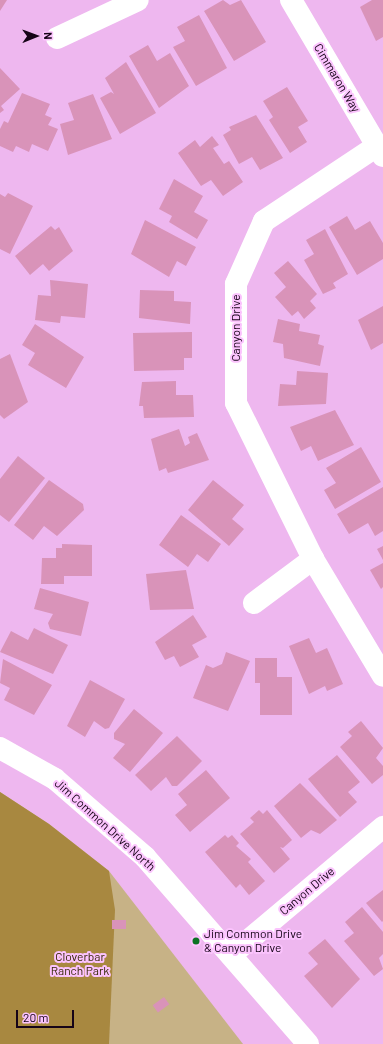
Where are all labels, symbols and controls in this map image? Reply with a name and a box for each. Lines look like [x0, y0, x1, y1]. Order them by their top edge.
north arrow [16, 16, 56, 56]
text: N [42, 32, 55, 40]
street label: Cimmaron Way [311, 41, 363, 115]
street label: Canyon Drive [229, 294, 243, 362]
street label: Jim Common Drive North [52, 776, 158, 874]
street label: Canyon Drive [277, 864, 337, 918]
place label: Jim Common Drive & Canyon Drive [204, 927, 302, 955]
marker: Jim Common Drive & Canyon Drive [191, 936, 201, 946]
park label: Cloverbar Ranch Park [51, 950, 109, 978]
scale bar [18, 1002, 76, 1028]
text: 20 m [23, 1010, 49, 1024]

